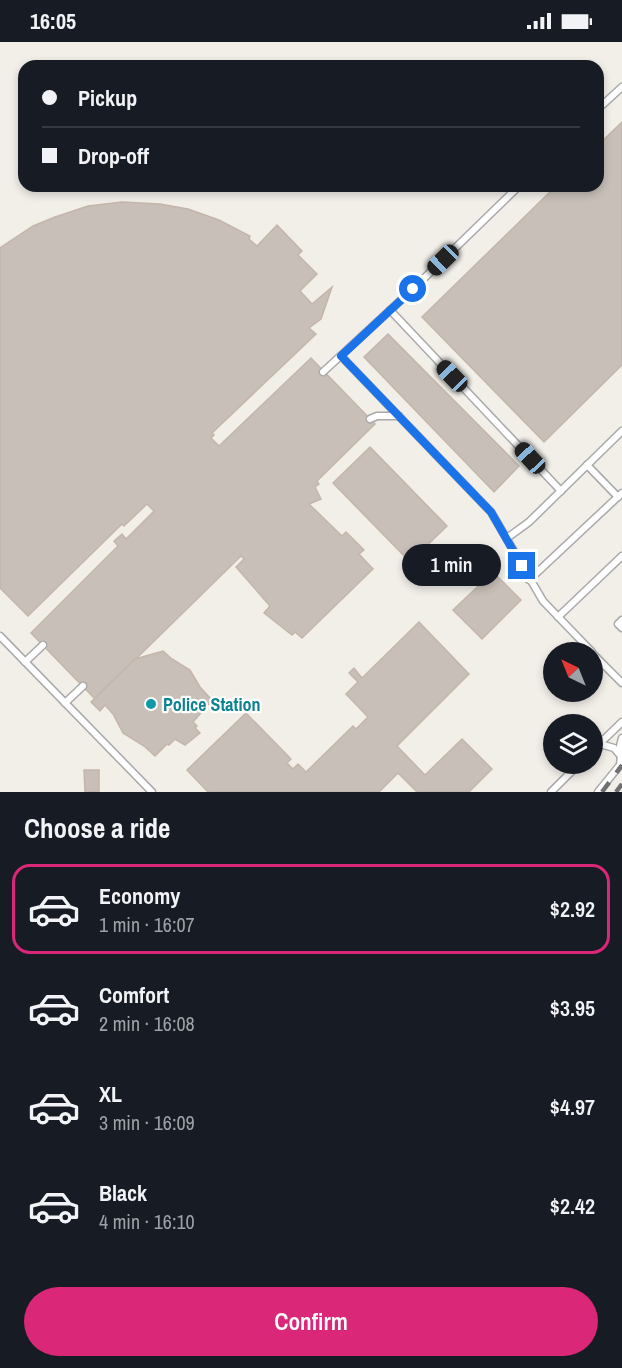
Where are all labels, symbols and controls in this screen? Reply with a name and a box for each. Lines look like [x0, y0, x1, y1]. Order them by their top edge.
text: 16:05 [30, 6, 76, 36]
text: Pickup [78, 83, 137, 113]
text: Drop-off [78, 141, 149, 171]
car [424, 241, 462, 279]
route start [399, 275, 426, 302]
car [433, 357, 471, 395]
car [511, 439, 549, 477]
callout: 1 min [402, 545, 501, 587]
text: 1 min [430, 551, 473, 578]
route end [508, 552, 535, 579]
north arrow [543, 642, 603, 702]
map controls [543, 642, 603, 774]
place label: Police Station [163, 692, 261, 717]
marker: Police Station [144, 697, 158, 711]
button: layers [543, 714, 603, 774]
text: Choose a ride [24, 810, 170, 846]
text: Economy [99, 881, 180, 911]
icon: car [27, 882, 81, 936]
text: $2.92 [550, 894, 595, 924]
text: 1 min · 16:07 [99, 911, 195, 938]
text: Comfort [99, 980, 169, 1010]
icon: car [27, 981, 81, 1035]
text: $3.95 [550, 993, 595, 1023]
text: 2 min · 16:08 [99, 1010, 195, 1037]
text: XL [99, 1079, 122, 1109]
icon: car [27, 1080, 81, 1134]
text: $4.97 [550, 1092, 595, 1122]
text: 3 min · 16:09 [99, 1109, 195, 1136]
text: Black [99, 1178, 147, 1208]
icon: car [27, 1179, 81, 1233]
text: $2.42 [550, 1191, 595, 1221]
text: 4 min · 16:10 [99, 1208, 195, 1235]
button: Confirm [24, 1287, 598, 1356]

